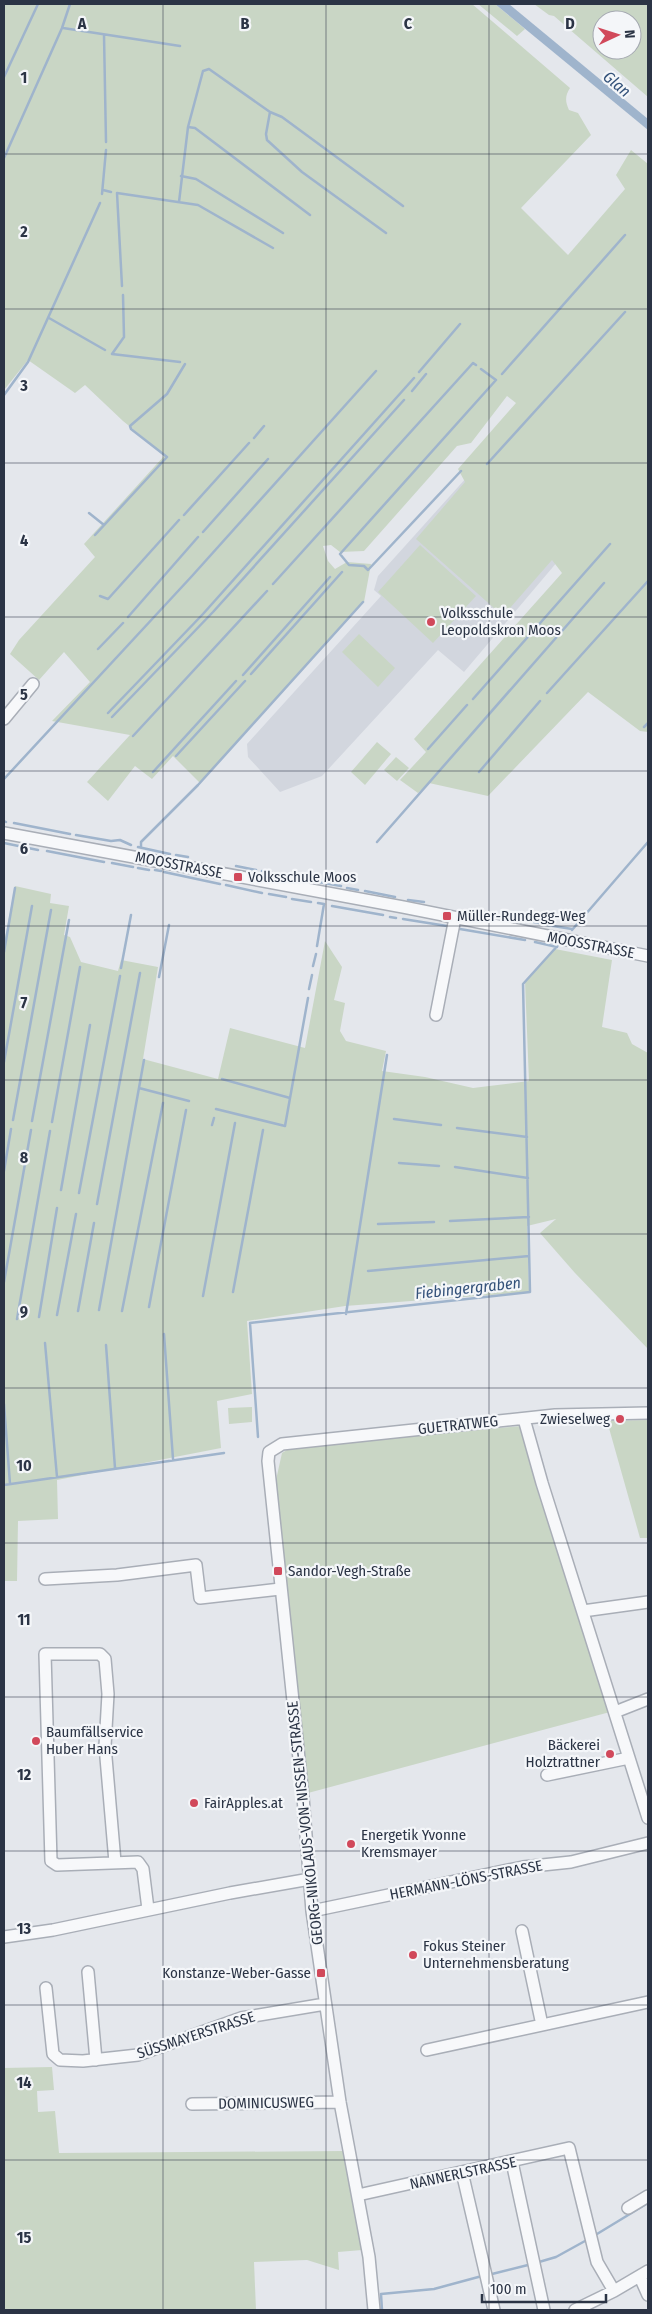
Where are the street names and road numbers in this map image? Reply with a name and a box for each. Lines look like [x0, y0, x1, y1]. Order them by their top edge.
street label: MOOSSTRASSE [134, 848, 224, 882]
street label: MOOSSTRASSE [546, 928, 636, 962]
street label: GUETRATWEG [417, 1412, 499, 1438]
street label: GEORG-NIKOLAUS-VON-NISSEN-STRASSE [283, 1700, 327, 1946]
street label: HERMANN-LÖNS-STRASSE [388, 1856, 544, 1904]
street label: SÜSSMAYERSTRASSE [135, 2007, 257, 2063]
street label: DOMINICUSWEG [218, 2093, 314, 2113]
street label: NANNERLSTRASSE [408, 2153, 518, 2193]

